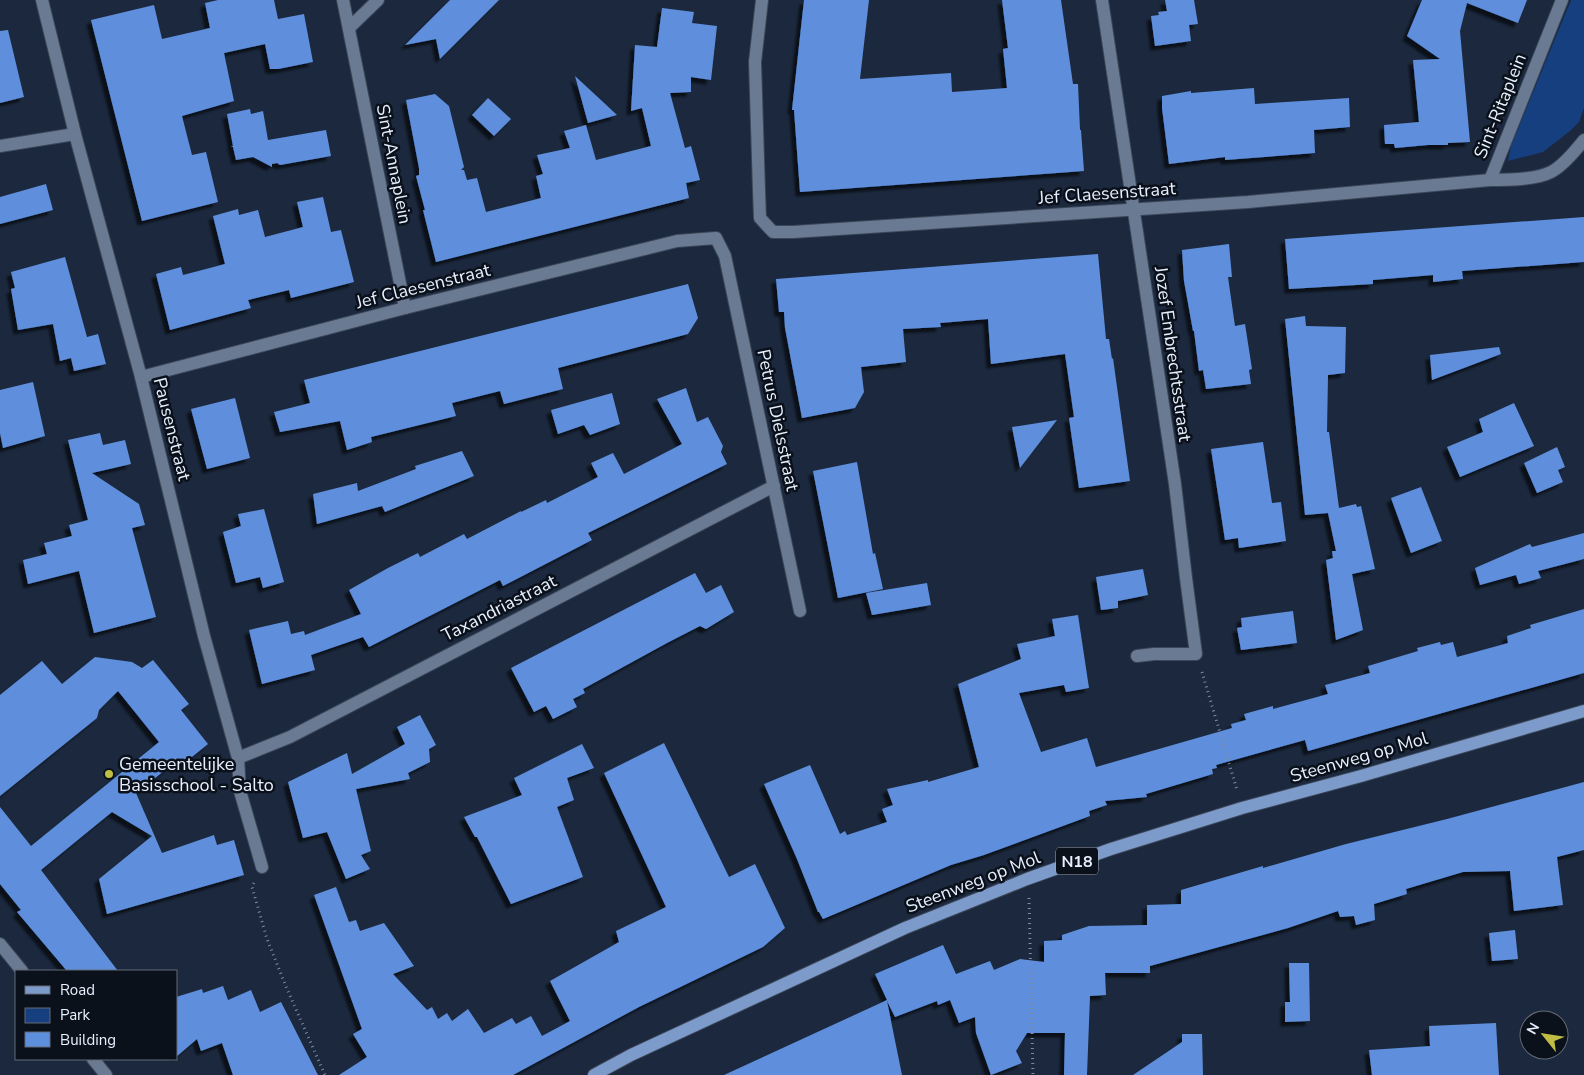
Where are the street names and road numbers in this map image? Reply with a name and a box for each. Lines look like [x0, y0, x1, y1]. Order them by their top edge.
street label: Sint-Ritaplein [1468, 50, 1532, 162]
street label: Sint-Annaplein [371, 102, 417, 226]
street label: Jef Claesenstraat [1037, 176, 1177, 210]
street label: Jef Claesenstraat [352, 258, 493, 315]
street label: Jozef Embrechtsstraat [1149, 264, 1197, 444]
street label: Petrus Dielsstraat [751, 347, 805, 494]
street label: Pausenstraat [148, 375, 197, 484]
street label: Taxandriastraat [438, 569, 561, 647]
street label: Steenweg op Mol [1287, 726, 1431, 788]
street label: Steenweg op Mol [902, 845, 1044, 919]
road number: N18 [1056, 848, 1098, 874]

